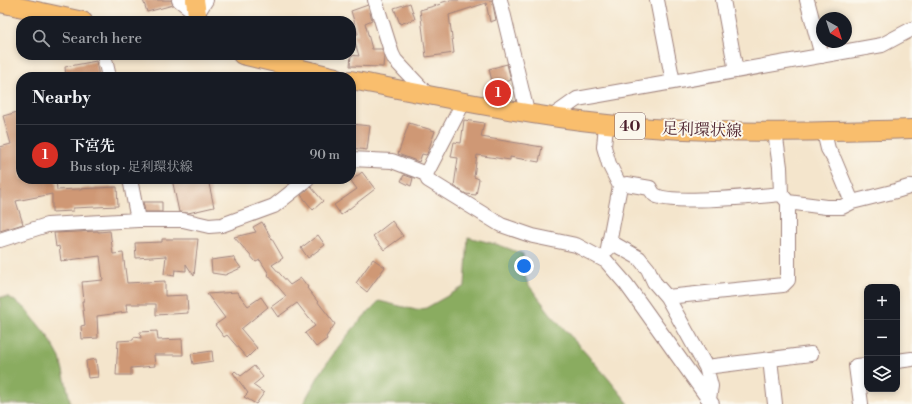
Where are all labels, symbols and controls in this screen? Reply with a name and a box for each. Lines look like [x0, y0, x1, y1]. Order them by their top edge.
north arrow [816, 12, 852, 48]
search box [16, 16, 356, 60]
icon: search [30, 27, 52, 49]
text: Search here [62, 29, 142, 48]
pin: 1 [485, 78, 511, 108]
text: Nearby [32, 87, 91, 109]
road number: 40 [615, 113, 645, 139]
street label: 足利環状線 [662, 119, 742, 141]
text: 下宮先 [70, 137, 115, 156]
text: 1 [42, 147, 48, 163]
text: 90 m [309, 147, 340, 163]
text: Bus stop · 足利環状線 [70, 159, 193, 175]
your location [514, 256, 534, 276]
map controls [864, 284, 900, 392]
button: + [864, 284, 900, 320]
button: − [864, 320, 900, 356]
button: layers [864, 356, 900, 392]

